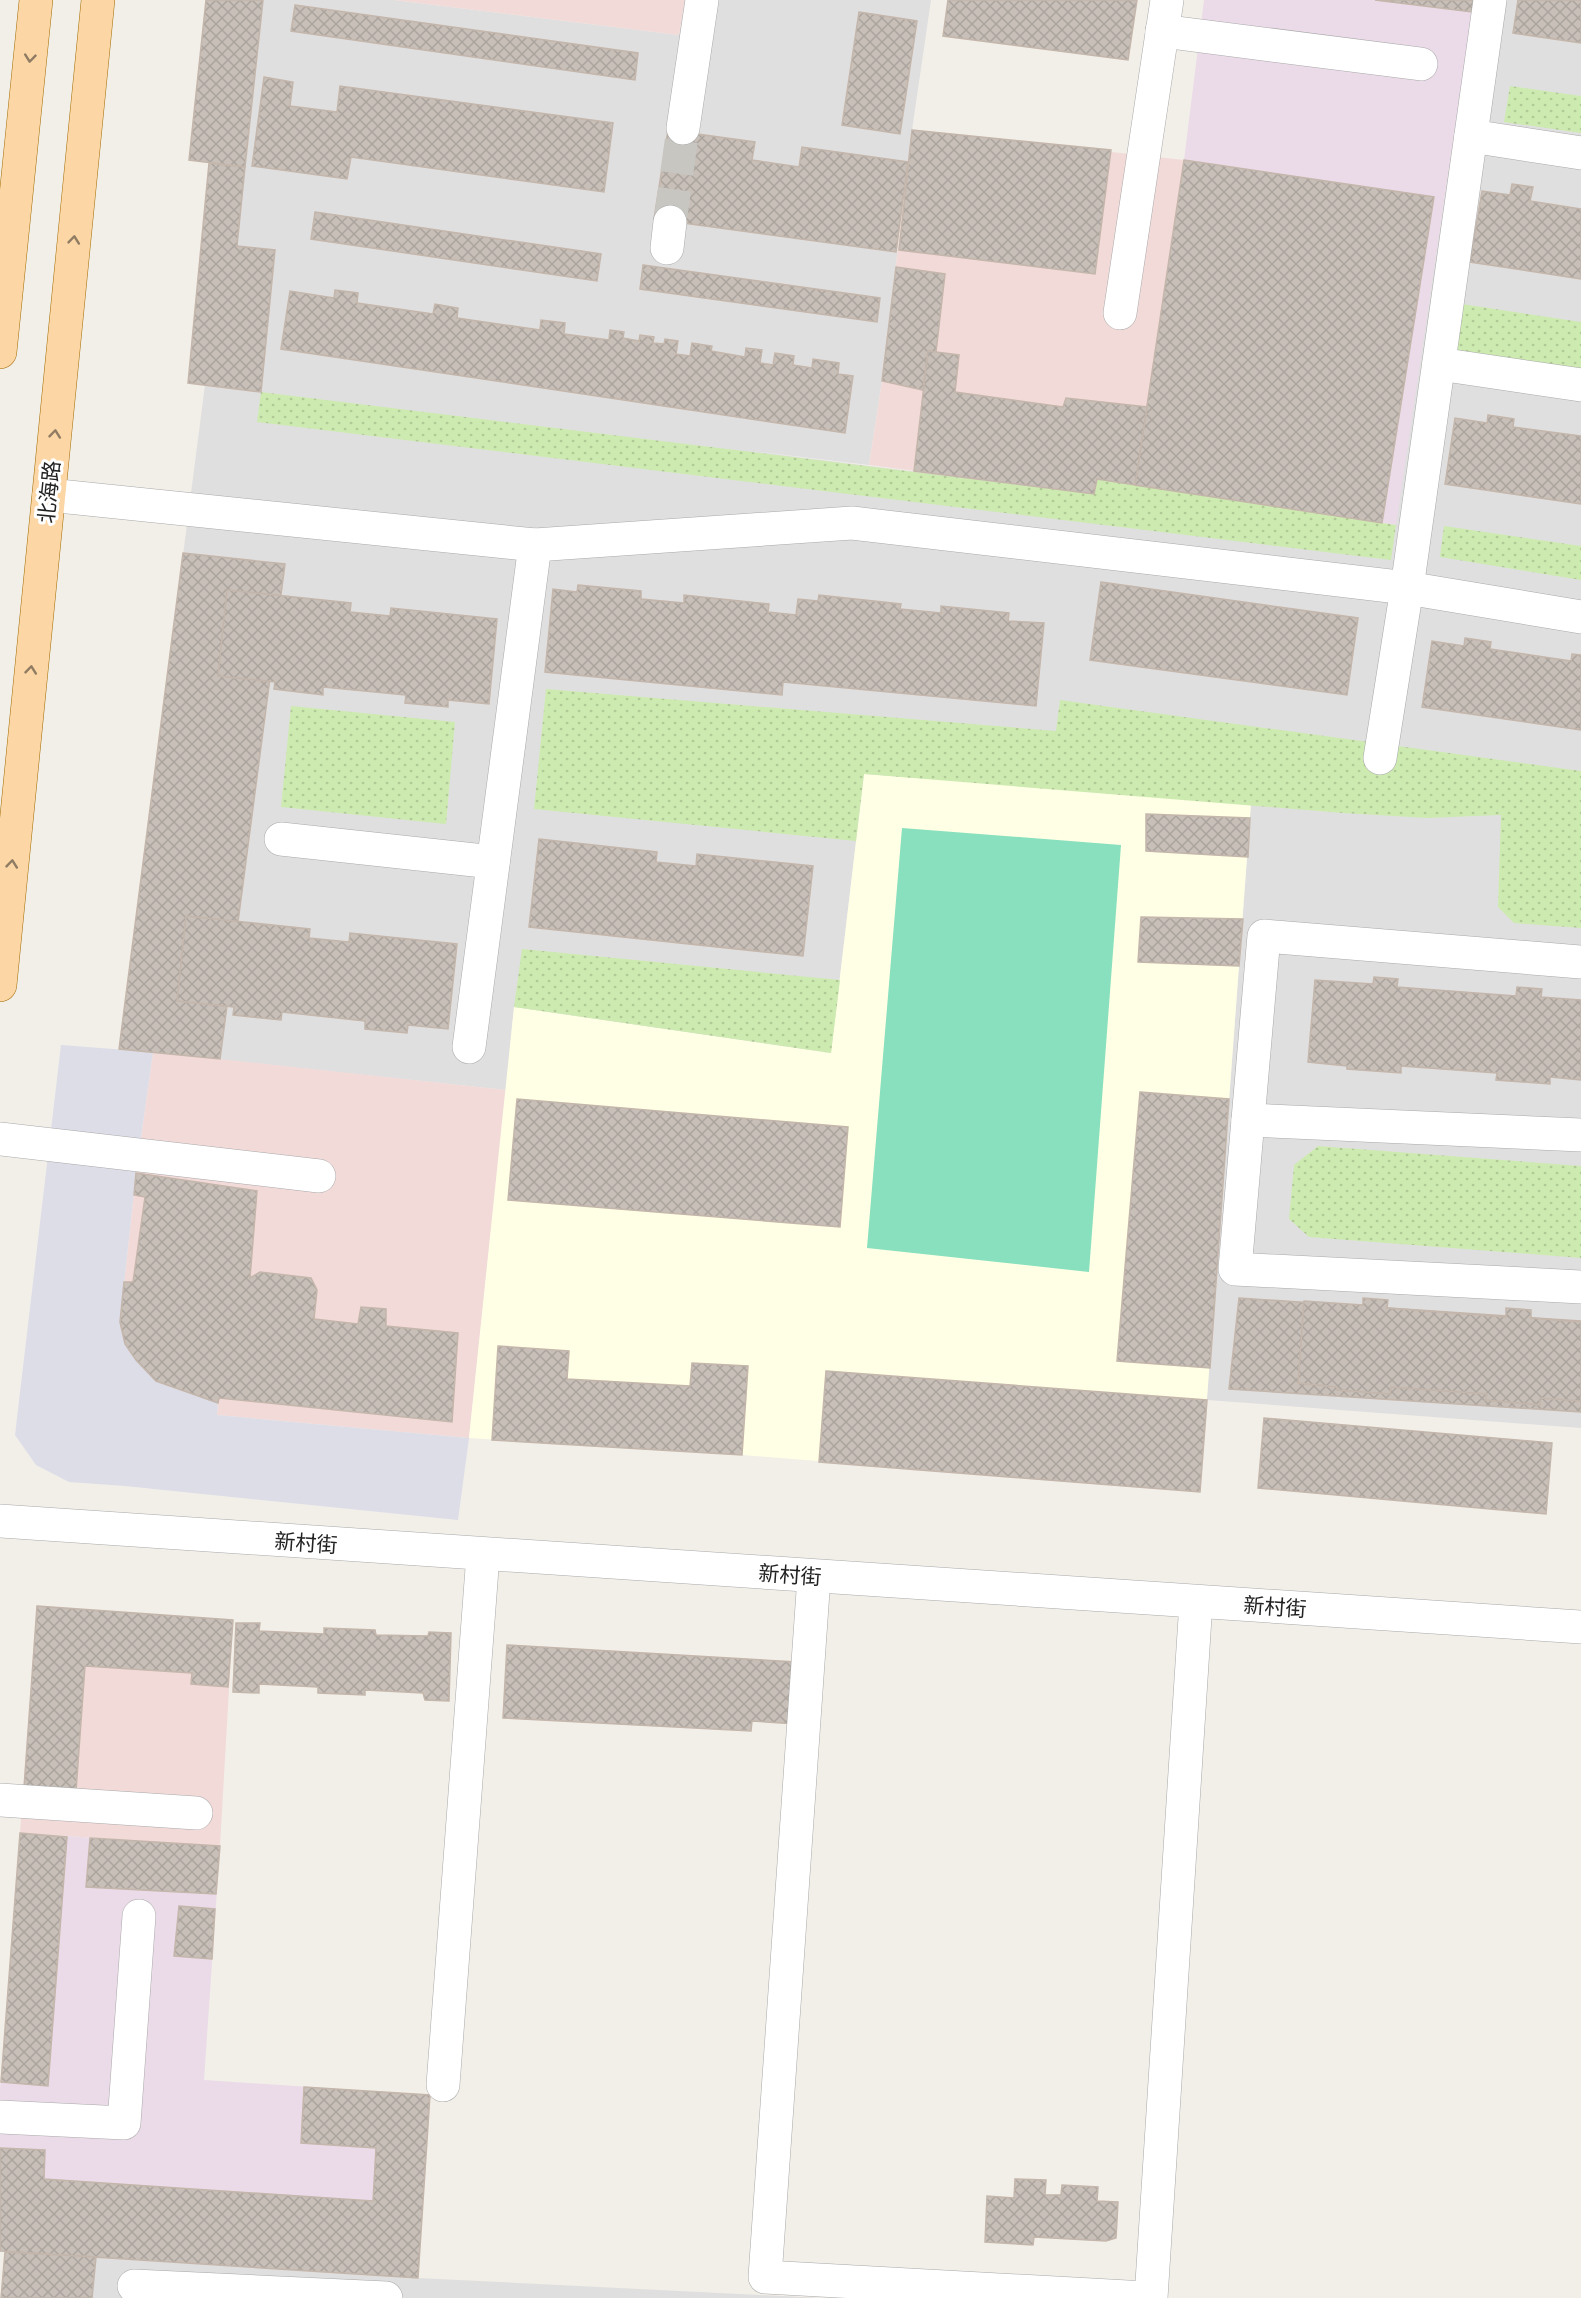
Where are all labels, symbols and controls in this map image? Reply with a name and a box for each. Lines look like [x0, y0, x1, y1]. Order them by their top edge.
one-way arrow [24, 54, 37, 63]
one-way arrow [67, 235, 80, 244]
one-way arrow [48, 429, 61, 438]
street label: 北海路 [33, 459, 65, 525]
one-way arrow [24, 665, 37, 674]
one-way arrow [5, 859, 18, 868]
street label: 新村街 [274, 1528, 338, 1558]
street label: 新村街 [758, 1560, 822, 1590]
street label: 新村街 [1243, 1592, 1307, 1622]

